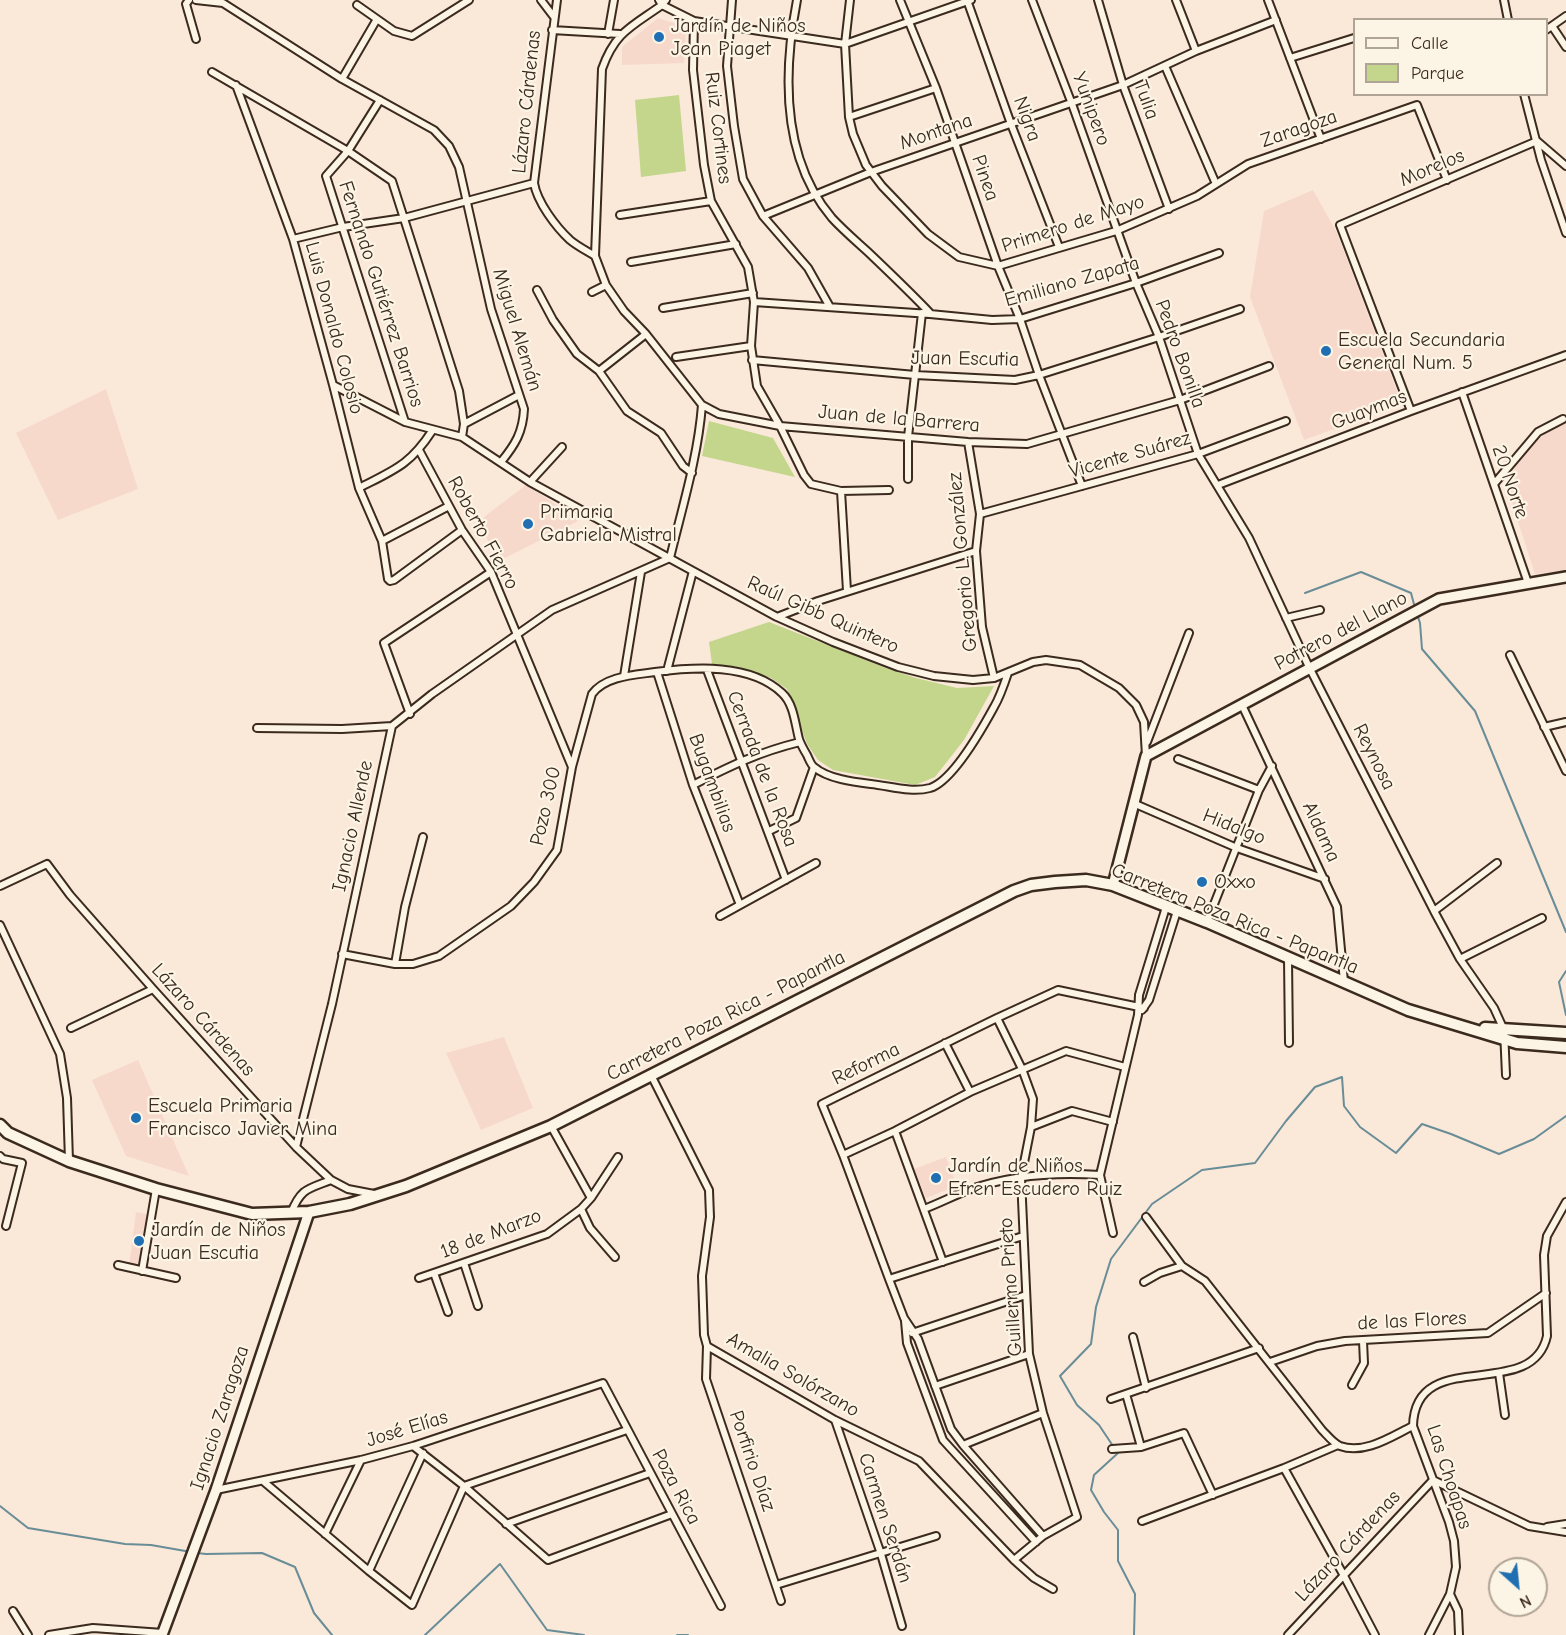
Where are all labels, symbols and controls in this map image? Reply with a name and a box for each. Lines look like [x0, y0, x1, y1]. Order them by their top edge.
place label: Jardín de Niños Jean Piaget [671, 14, 806, 61]
legend [1353, 18, 1548, 96]
street label: Lázaro Cárdenas [508, 29, 546, 175]
marker: Jardín de Niños Jean Piaget [652, 30, 666, 44]
text: Calle [1411, 33, 1448, 54]
text: Parque [1411, 63, 1464, 84]
street label: Yunipero [1067, 69, 1115, 149]
street label: Ruiz Cortines [699, 71, 737, 185]
street label: Tulia [1128, 77, 1164, 123]
street label: Nigra [1008, 93, 1046, 145]
street label: Zaragoza [1258, 105, 1340, 153]
street label: Montana [897, 108, 975, 156]
street label: Morelos [1396, 144, 1468, 192]
street label: Pinea [966, 152, 1004, 204]
street label: Fernando Gutiérrez Barrios [333, 178, 429, 410]
street label: Primero de Mayo [999, 190, 1147, 258]
street label: Luis Donaldo Colosio [299, 239, 369, 417]
street label: Emiliano Zapata [1002, 251, 1142, 313]
street label: Miguel Alemán [487, 266, 547, 394]
street label: Pedro Bonilla [1149, 297, 1211, 411]
place label: Escuela Secundaria General Num. 5 [1338, 328, 1505, 375]
marker: Escuela Secundaria General Num. 5 [1319, 344, 1333, 358]
street label: Juan Escutia [911, 346, 1019, 372]
street label: Guaymas [1328, 385, 1410, 435]
street label: Juan de la Barrera [817, 400, 981, 438]
street label: Vicente Suárez [1066, 426, 1194, 484]
street label: 20 Norte [1486, 442, 1534, 522]
street label: Gregorio L. González [943, 471, 983, 653]
street label: Roberto Fierro [442, 472, 524, 594]
place label: Primaria Gabriela Mistral [540, 500, 677, 547]
marker: Primaria Gabriela Mistral [521, 517, 535, 531]
street label: Raúl Gibb Quintero [743, 571, 903, 659]
street label: Potrero del Llano [1270, 586, 1412, 676]
street label: Cerrada de la Rosa [721, 688, 803, 850]
street label: Reynosa [1347, 720, 1401, 794]
street label: Bugambilias [683, 731, 741, 835]
street label: Ignacio Allende [327, 758, 379, 894]
street label: Pozo 300 [525, 764, 567, 848]
street label: Aldama [1297, 798, 1345, 866]
street label: Hidalgo [1199, 804, 1269, 850]
street label: Carretera Poza Rica - Papantla [1108, 858, 1362, 980]
place label: Oxxo [1214, 870, 1256, 894]
marker: Oxxo [1195, 875, 1209, 889]
street label: Carretera Poza Rica - Papantla [603, 945, 849, 1087]
street label: Lázaro Cárdenas [146, 959, 260, 1081]
street label: Reforma [828, 1037, 904, 1091]
place label: Escuela Primaria Francisco Javier Mina [148, 1094, 337, 1141]
marker: Escuela Primaria Francisco Javier Mina [129, 1111, 143, 1125]
place label: Jardín de Niños Efren Escudero Ruiz [948, 1154, 1122, 1201]
marker: Jardín de Niños Efren Escudero Ruiz [929, 1171, 943, 1185]
street label: 18 de Marzo [437, 1204, 545, 1264]
street label: Guillermo Prieto [994, 1217, 1028, 1357]
place label: Jardín de Niños Juan Escutia [151, 1218, 286, 1265]
marker: Jardín de Niños Juan Escutia [132, 1234, 146, 1248]
street label: de las Flores [1357, 1306, 1467, 1336]
street label: Amalia Solórzano [722, 1327, 864, 1423]
street label: Ignacio Zaragoza [185, 1343, 255, 1493]
street label: José Elías [363, 1405, 451, 1453]
street label: Porfirio Díaz [724, 1408, 780, 1514]
street label: Las Choapas [1421, 1422, 1477, 1532]
street label: Poza Rica [646, 1445, 706, 1529]
street label: Carmen Serdán [853, 1450, 917, 1586]
street label: Lázaro Cárdenas [1290, 1485, 1406, 1607]
north arrow [1488, 1557, 1548, 1617]
text: N [1517, 1591, 1534, 1612]

